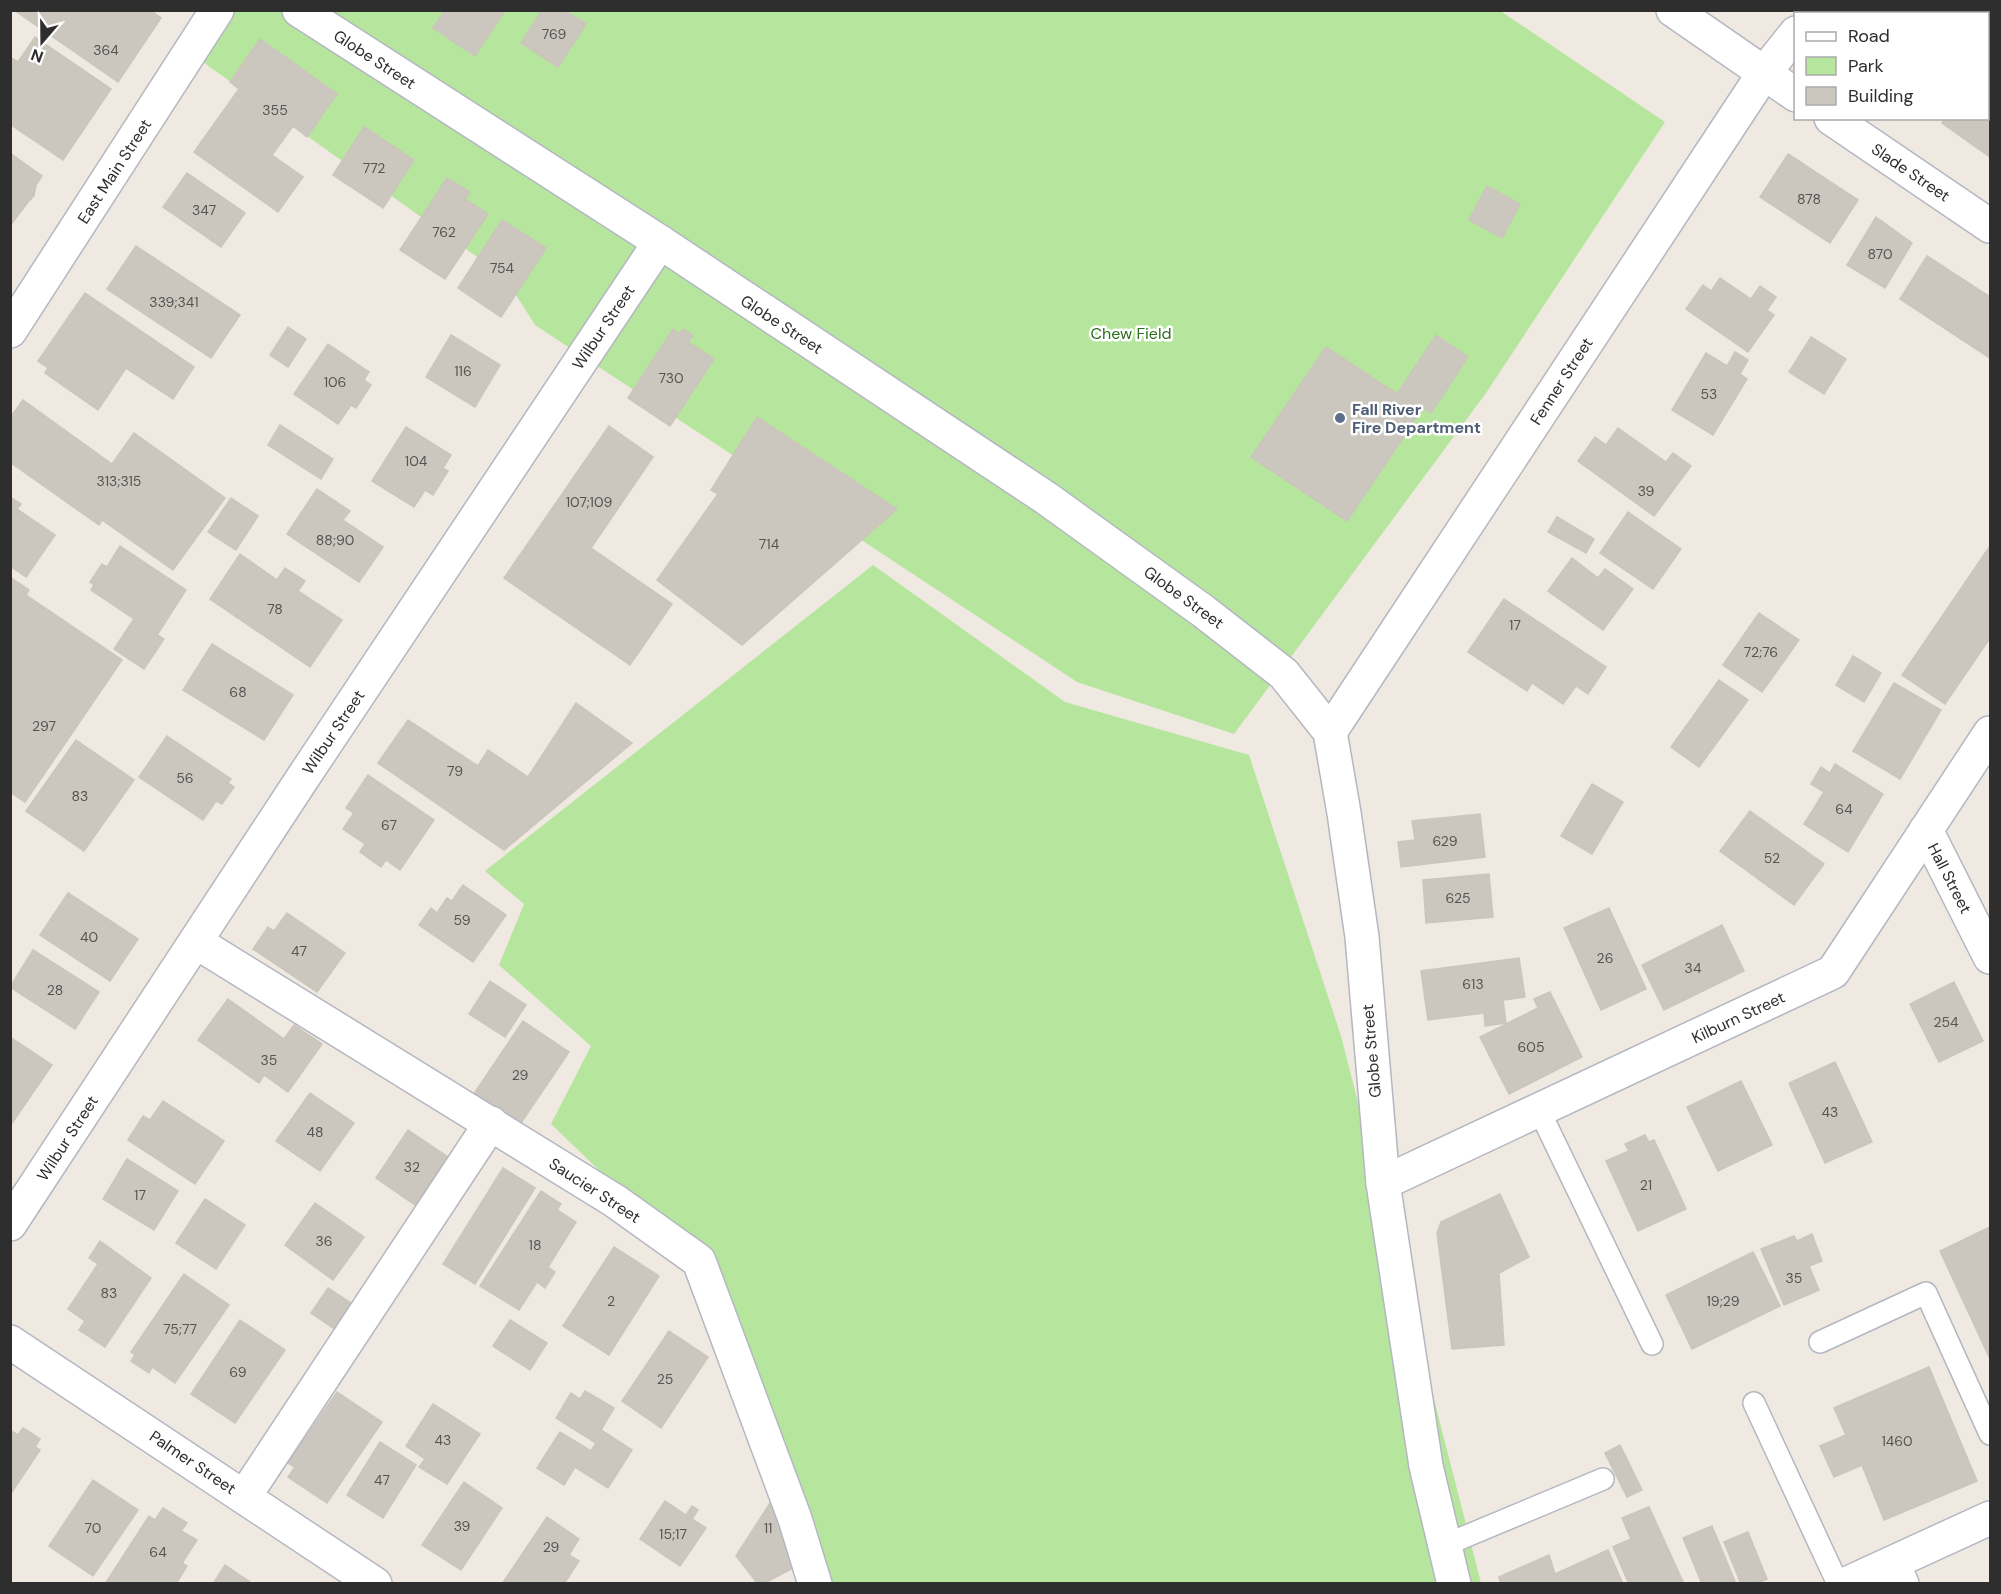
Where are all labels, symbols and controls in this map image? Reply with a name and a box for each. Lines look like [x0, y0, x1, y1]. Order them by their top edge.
north arrow [12, 12, 72, 72]
legend [1794, 12, 1989, 120]
text: Road [1848, 24, 1890, 48]
street label: Globe Street [330, 25, 420, 94]
house number: 769 [542, 25, 566, 43]
house number: 364 [93, 41, 119, 59]
text: N [28, 44, 46, 67]
text: Park [1848, 54, 1884, 78]
text: Building [1848, 84, 1913, 108]
house number: 355 [262, 101, 288, 119]
street label: East Main Street [73, 115, 156, 228]
street label: Slade Street [1867, 138, 1954, 206]
house number: 772 [363, 159, 385, 177]
house number: 878 [1797, 190, 1821, 208]
house number: 347 [192, 201, 216, 219]
house number: 762 [432, 223, 456, 241]
house number: 870 [1867, 245, 1893, 263]
house number: 754 [490, 259, 515, 277]
street label: Wilbur Street [567, 281, 639, 374]
street label: Globe Street [737, 290, 827, 359]
house number: 339;341 [149, 293, 199, 311]
park label: Chew Field [1091, 323, 1172, 344]
street label: Fenner Street [1525, 333, 1598, 429]
house number: 116 [454, 362, 472, 380]
house number: 730 [659, 369, 683, 387]
house number: 106 [324, 373, 346, 391]
house number: 53 [1701, 385, 1717, 403]
place label: Fall River Fire Department [1352, 399, 1481, 438]
marker: Fall River Fire Department [1333, 411, 1347, 425]
house number: 104 [405, 452, 428, 470]
house number: 313;315 [97, 472, 141, 490]
house number: 39 [1638, 482, 1655, 500]
house number: 107;109 [566, 493, 613, 511]
house number: 88;90 [316, 531, 354, 549]
house number: 714 [759, 535, 780, 553]
street label: Globe Street [1140, 561, 1228, 633]
house number: 78 [267, 600, 283, 618]
house number: 17 [1509, 616, 1521, 634]
house number: 72;76 [1744, 643, 1778, 661]
house number: 68 [229, 683, 247, 701]
street label: Wilbur Street [297, 686, 369, 779]
house number: 297 [32, 717, 56, 735]
house number: 79 [447, 762, 463, 780]
house number: 56 [176, 769, 194, 787]
house number: 83 [72, 787, 88, 805]
house number: 64 [1835, 800, 1853, 818]
house number: 67 [381, 816, 397, 834]
house number: 629 [1432, 832, 1458, 850]
street label: Hall Street [1923, 839, 1976, 917]
house number: 52 [1764, 849, 1780, 867]
house number: 625 [1445, 889, 1471, 907]
house number: 59 [454, 911, 471, 929]
house number: 40 [80, 928, 98, 946]
house number: 47 [291, 942, 307, 960]
house number: 26 [1597, 949, 1613, 967]
house number: 34 [1685, 959, 1702, 977]
house number: 613 [1462, 975, 1484, 993]
house number: 28 [47, 981, 63, 999]
street label: Kilburn Street [1688, 987, 1788, 1048]
street label: Globe Street [1357, 1003, 1386, 1099]
house number: 254 [1933, 1013, 1959, 1031]
house number: 605 [1518, 1038, 1544, 1056]
house number: 35 [261, 1051, 277, 1069]
house number: 29 [512, 1066, 529, 1084]
street label: Wilbur Street [32, 1092, 103, 1185]
house number: 43 [1822, 1103, 1838, 1121]
house number: 48 [306, 1123, 324, 1141]
street label: Saucier Street [545, 1153, 644, 1228]
house number: 32 [404, 1158, 420, 1176]
house number: 21 [1640, 1176, 1652, 1194]
house number: 17 [134, 1186, 146, 1204]
house number: 36 [315, 1232, 333, 1250]
house number: 18 [529, 1236, 541, 1254]
house number: 35 [1786, 1269, 1802, 1287]
house number: 83 [101, 1284, 117, 1302]
house number: 2 [607, 1292, 615, 1310]
house number: 19;29 [1706, 1292, 1740, 1310]
house number: 75;77 [163, 1320, 197, 1338]
house number: 69 [229, 1363, 247, 1381]
house number: 25 [657, 1370, 673, 1388]
street label: Palmer Street [145, 1426, 240, 1499]
house number: 43 [435, 1431, 451, 1449]
house number: 1460 [1881, 1432, 1913, 1450]
house number: 47 [374, 1471, 390, 1489]
house number: 39 [454, 1517, 471, 1535]
house number: 70 [85, 1519, 101, 1537]
house number: 11 [764, 1519, 772, 1537]
house number: 15;17 [659, 1525, 687, 1543]
house number: 29 [543, 1538, 560, 1556]
house number: 64 [149, 1543, 167, 1561]

